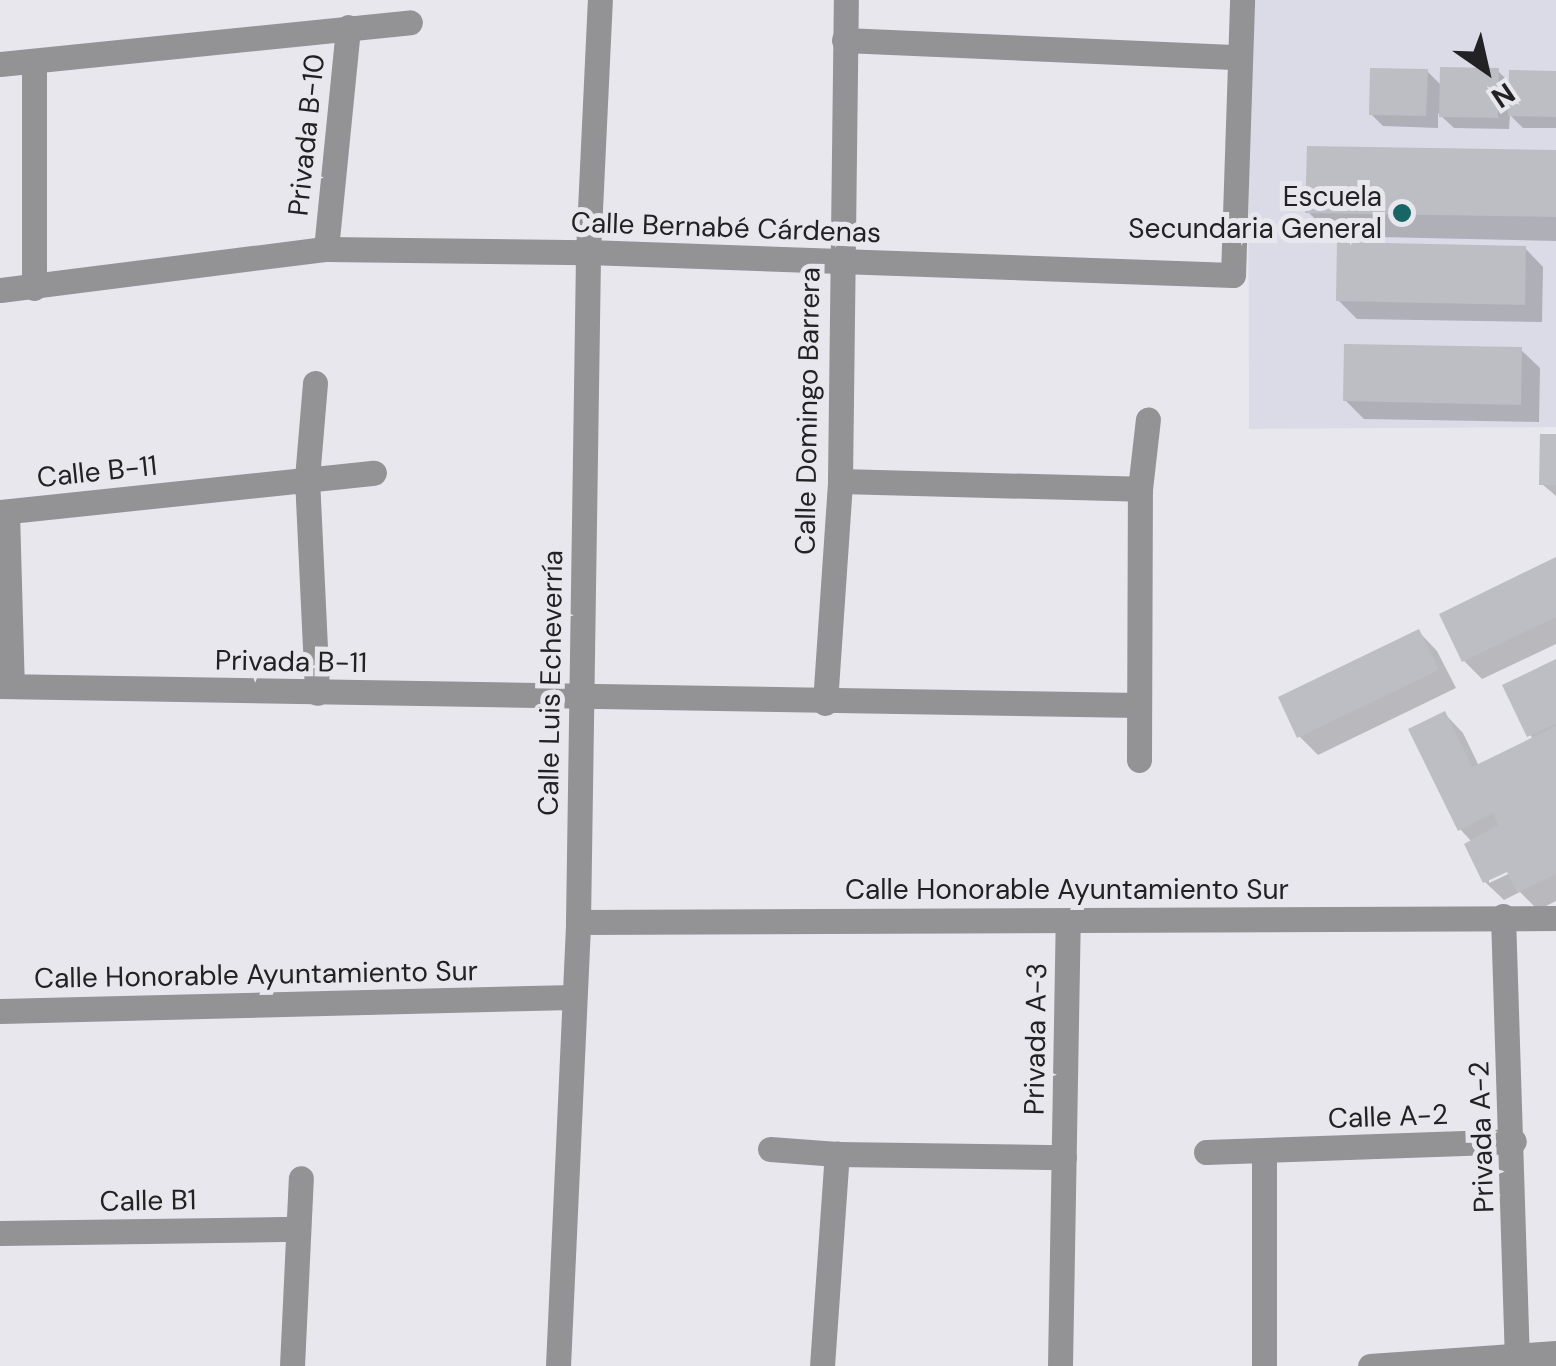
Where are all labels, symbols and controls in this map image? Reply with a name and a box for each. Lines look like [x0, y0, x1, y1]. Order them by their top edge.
north arrow [1436, 20, 1536, 120]
street label: Privada B-10 [282, 52, 332, 218]
text: N [1484, 74, 1522, 116]
place label: Escuela Secundaria General [1128, 180, 1382, 246]
marker: Escuela Secundaria General [1391, 202, 1413, 224]
street label: Calle Bernabé Cárdenas [570, 206, 882, 250]
street label: Calle Domingo Barrera [789, 267, 827, 555]
street label: Calle B-11 [35, 449, 159, 495]
street label: Calle Luis Echeverría [532, 550, 570, 816]
street label: Privada B-11 [215, 644, 367, 680]
street label: Calle Honorable Ayuntamiento Sur [845, 873, 1289, 907]
street label: Calle Honorable Ayuntamiento Sur [34, 954, 478, 996]
street label: Privada A-3 [1018, 963, 1054, 1115]
street label: Privada A-2 [1463, 1061, 1501, 1213]
street label: Calle A-2 [1327, 1098, 1449, 1136]
street label: Calle B1 [99, 1183, 197, 1219]

